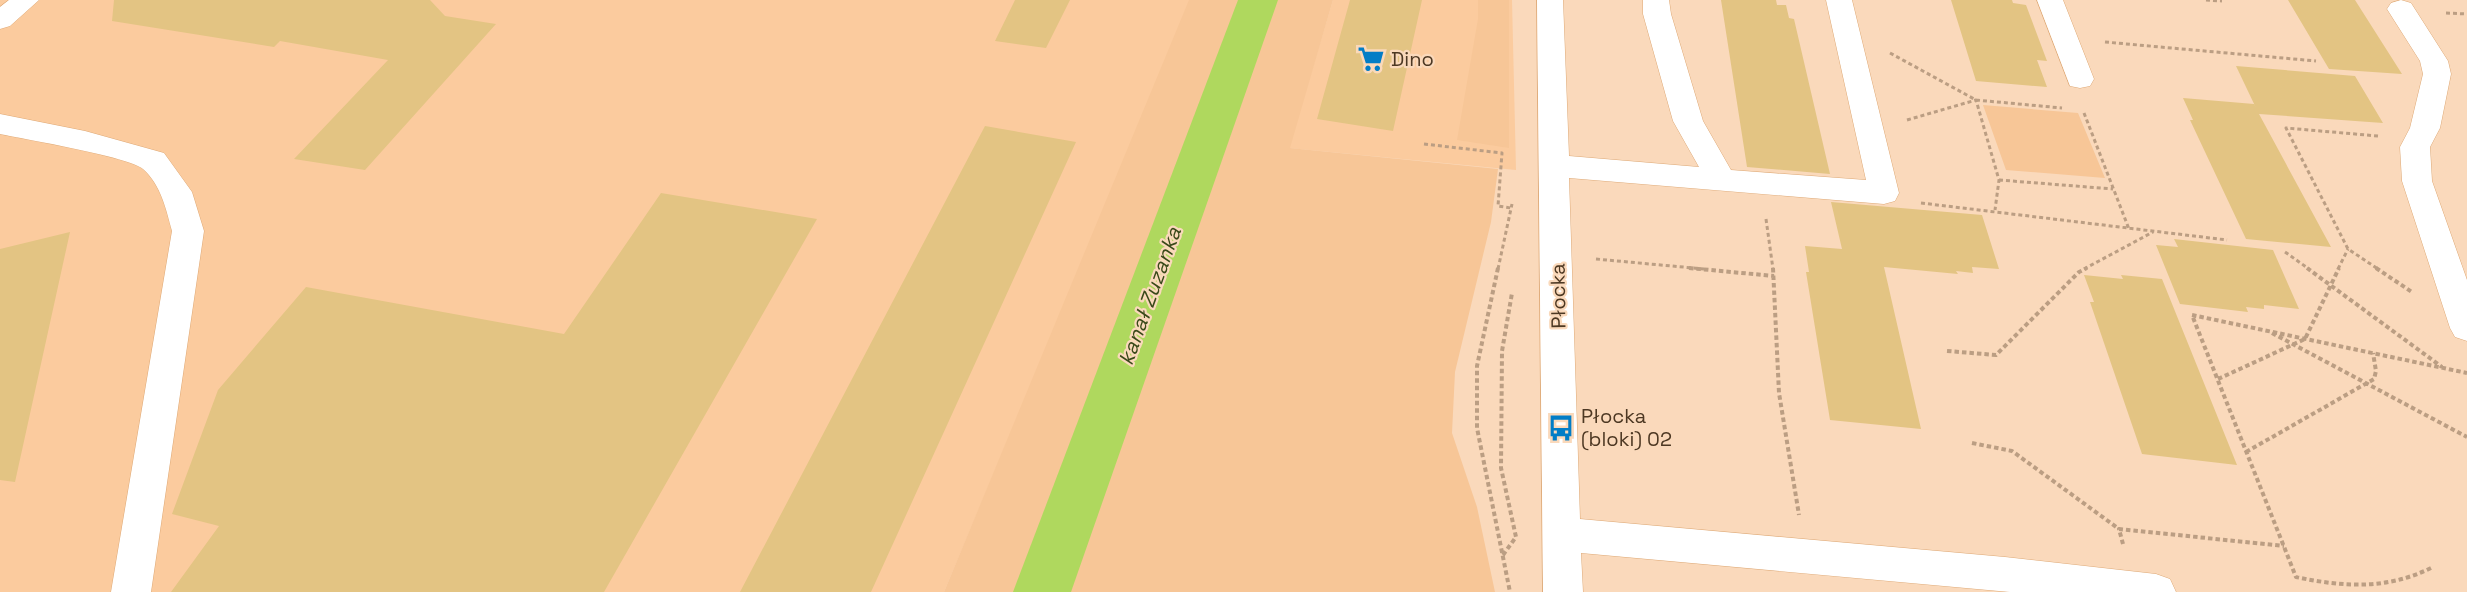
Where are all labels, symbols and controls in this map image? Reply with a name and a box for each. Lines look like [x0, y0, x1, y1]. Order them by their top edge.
supermarket icon: Dino [1356, 44, 1386, 74]
place label: Dino [1391, 46, 1434, 72]
water label: kanał Zuzanka [1112, 222, 1187, 369]
street label: Płocka [1544, 263, 1572, 329]
place label: Płocka (bloki) 02 [1581, 403, 1672, 452]
bus stop icon: Płocka (bloki) 02 [1546, 413, 1576, 443]

